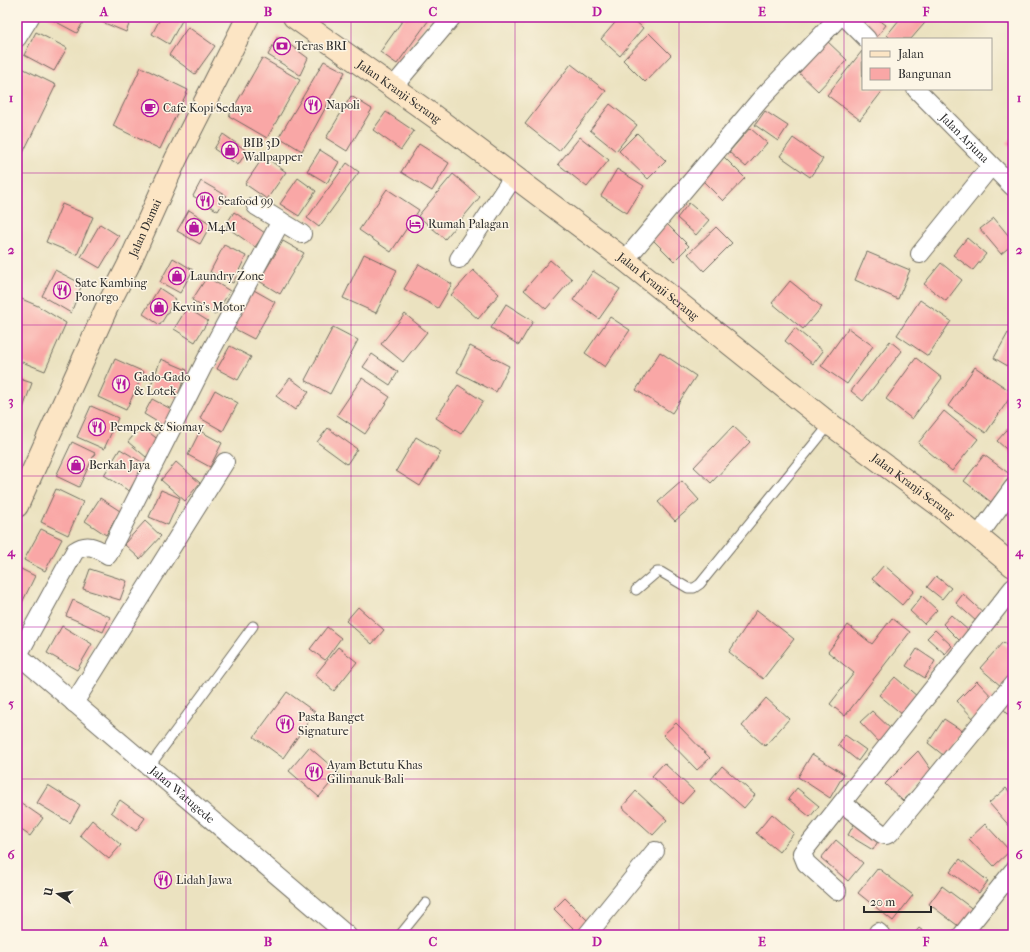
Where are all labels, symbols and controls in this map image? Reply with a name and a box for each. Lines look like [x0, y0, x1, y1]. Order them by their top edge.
text: A [99, 4, 109, 19]
text: B [264, 4, 273, 19]
text: C [429, 4, 438, 19]
text: D [592, 4, 602, 19]
text: E [758, 4, 766, 19]
text: F [922, 4, 930, 19]
bank icon: Teras BRI [272, 36, 292, 56]
legend [862, 38, 992, 90]
place label: Teras BRI [295, 39, 347, 53]
text: Jalan [897, 47, 924, 61]
street label: Jalan Kranji Serang [354, 56, 445, 127]
text: Bangunan [898, 67, 951, 81]
text: 1 [9, 90, 14, 105]
text: 1 [1017, 90, 1022, 105]
restaurant icon: Napoli [303, 95, 323, 115]
cafe icon: Cafe Kopi Sedaya [140, 98, 160, 118]
place label: Napoli [326, 98, 360, 112]
place label: Cafe Kopi Sedaya [163, 101, 252, 115]
street label: Jalan Arjuna [936, 110, 992, 166]
place label: BIB 3D Wallpapper [242, 136, 303, 164]
shop icon: BIB 3D Wallpapper [220, 140, 240, 160]
restaurant icon: Seafood 99 [195, 191, 215, 211]
place label: Seafood 99 [218, 194, 273, 208]
street label: Jalan Damai [125, 197, 164, 260]
hotel icon: Rumah Palagan [405, 214, 425, 234]
shop icon: M4M [184, 217, 204, 237]
place label: Rumah Palagan [428, 217, 509, 231]
place label: M4M [207, 220, 236, 234]
text: 2 [8, 242, 15, 257]
text: 2 [1016, 242, 1023, 257]
street label: Jalan Kranji Serang [614, 249, 702, 324]
shop icon: Laundry Zone [167, 266, 187, 286]
place label: Laundry Zone [190, 269, 264, 283]
place label: Sate Kambing Ponorgo [75, 276, 148, 304]
restaurant icon: Sate Kambing Ponorgo [52, 280, 72, 300]
shop icon: Kevin's Motor [149, 297, 169, 317]
place label: Kevin's Motor [172, 300, 245, 314]
place label: Gado-Gado & Lotek [134, 370, 190, 398]
restaurant icon: Gado-Gado & Lotek [111, 374, 131, 394]
text: 3 [8, 393, 14, 409]
text: 3 [1016, 393, 1022, 409]
restaurant icon: Pempek & Siomay [87, 417, 107, 437]
place label: Pempek & Siomay [110, 420, 204, 434]
street label: Jalan Kranji Serang [868, 450, 958, 522]
shop icon: Berkah Jaya [66, 455, 86, 475]
place label: Berkah Jaya [89, 458, 151, 472]
text: 4 [6, 544, 16, 560]
text: 4 [1014, 544, 1024, 560]
text: 5 [8, 696, 14, 711]
text: 5 [1016, 696, 1022, 711]
place label: Pasta Banget Signature [298, 710, 365, 738]
restaurant icon: Pasta Banget Signature [275, 714, 295, 734]
place label: Ayam Betutu Khas Gilimanuk Bali [326, 758, 423, 786]
restaurant icon: Ayam Betutu Khas Gilimanuk Bali [304, 762, 324, 782]
street label: Jalan Watugede [146, 763, 218, 826]
text: 6 [7, 847, 15, 862]
text: 6 [1015, 847, 1023, 862]
restaurant icon: Lidah Jawa [153, 870, 173, 890]
place label: Lidah Jawa [176, 873, 232, 887]
north arrow [38, 874, 78, 914]
text: U [41, 886, 56, 898]
scale bar [864, 888, 931, 914]
text: 20 m [870, 895, 895, 909]
text: A [99, 934, 109, 949]
text: B [264, 934, 273, 949]
text: C [429, 934, 438, 949]
text: D [592, 934, 602, 949]
text: E [758, 934, 766, 949]
text: F [922, 934, 930, 949]

